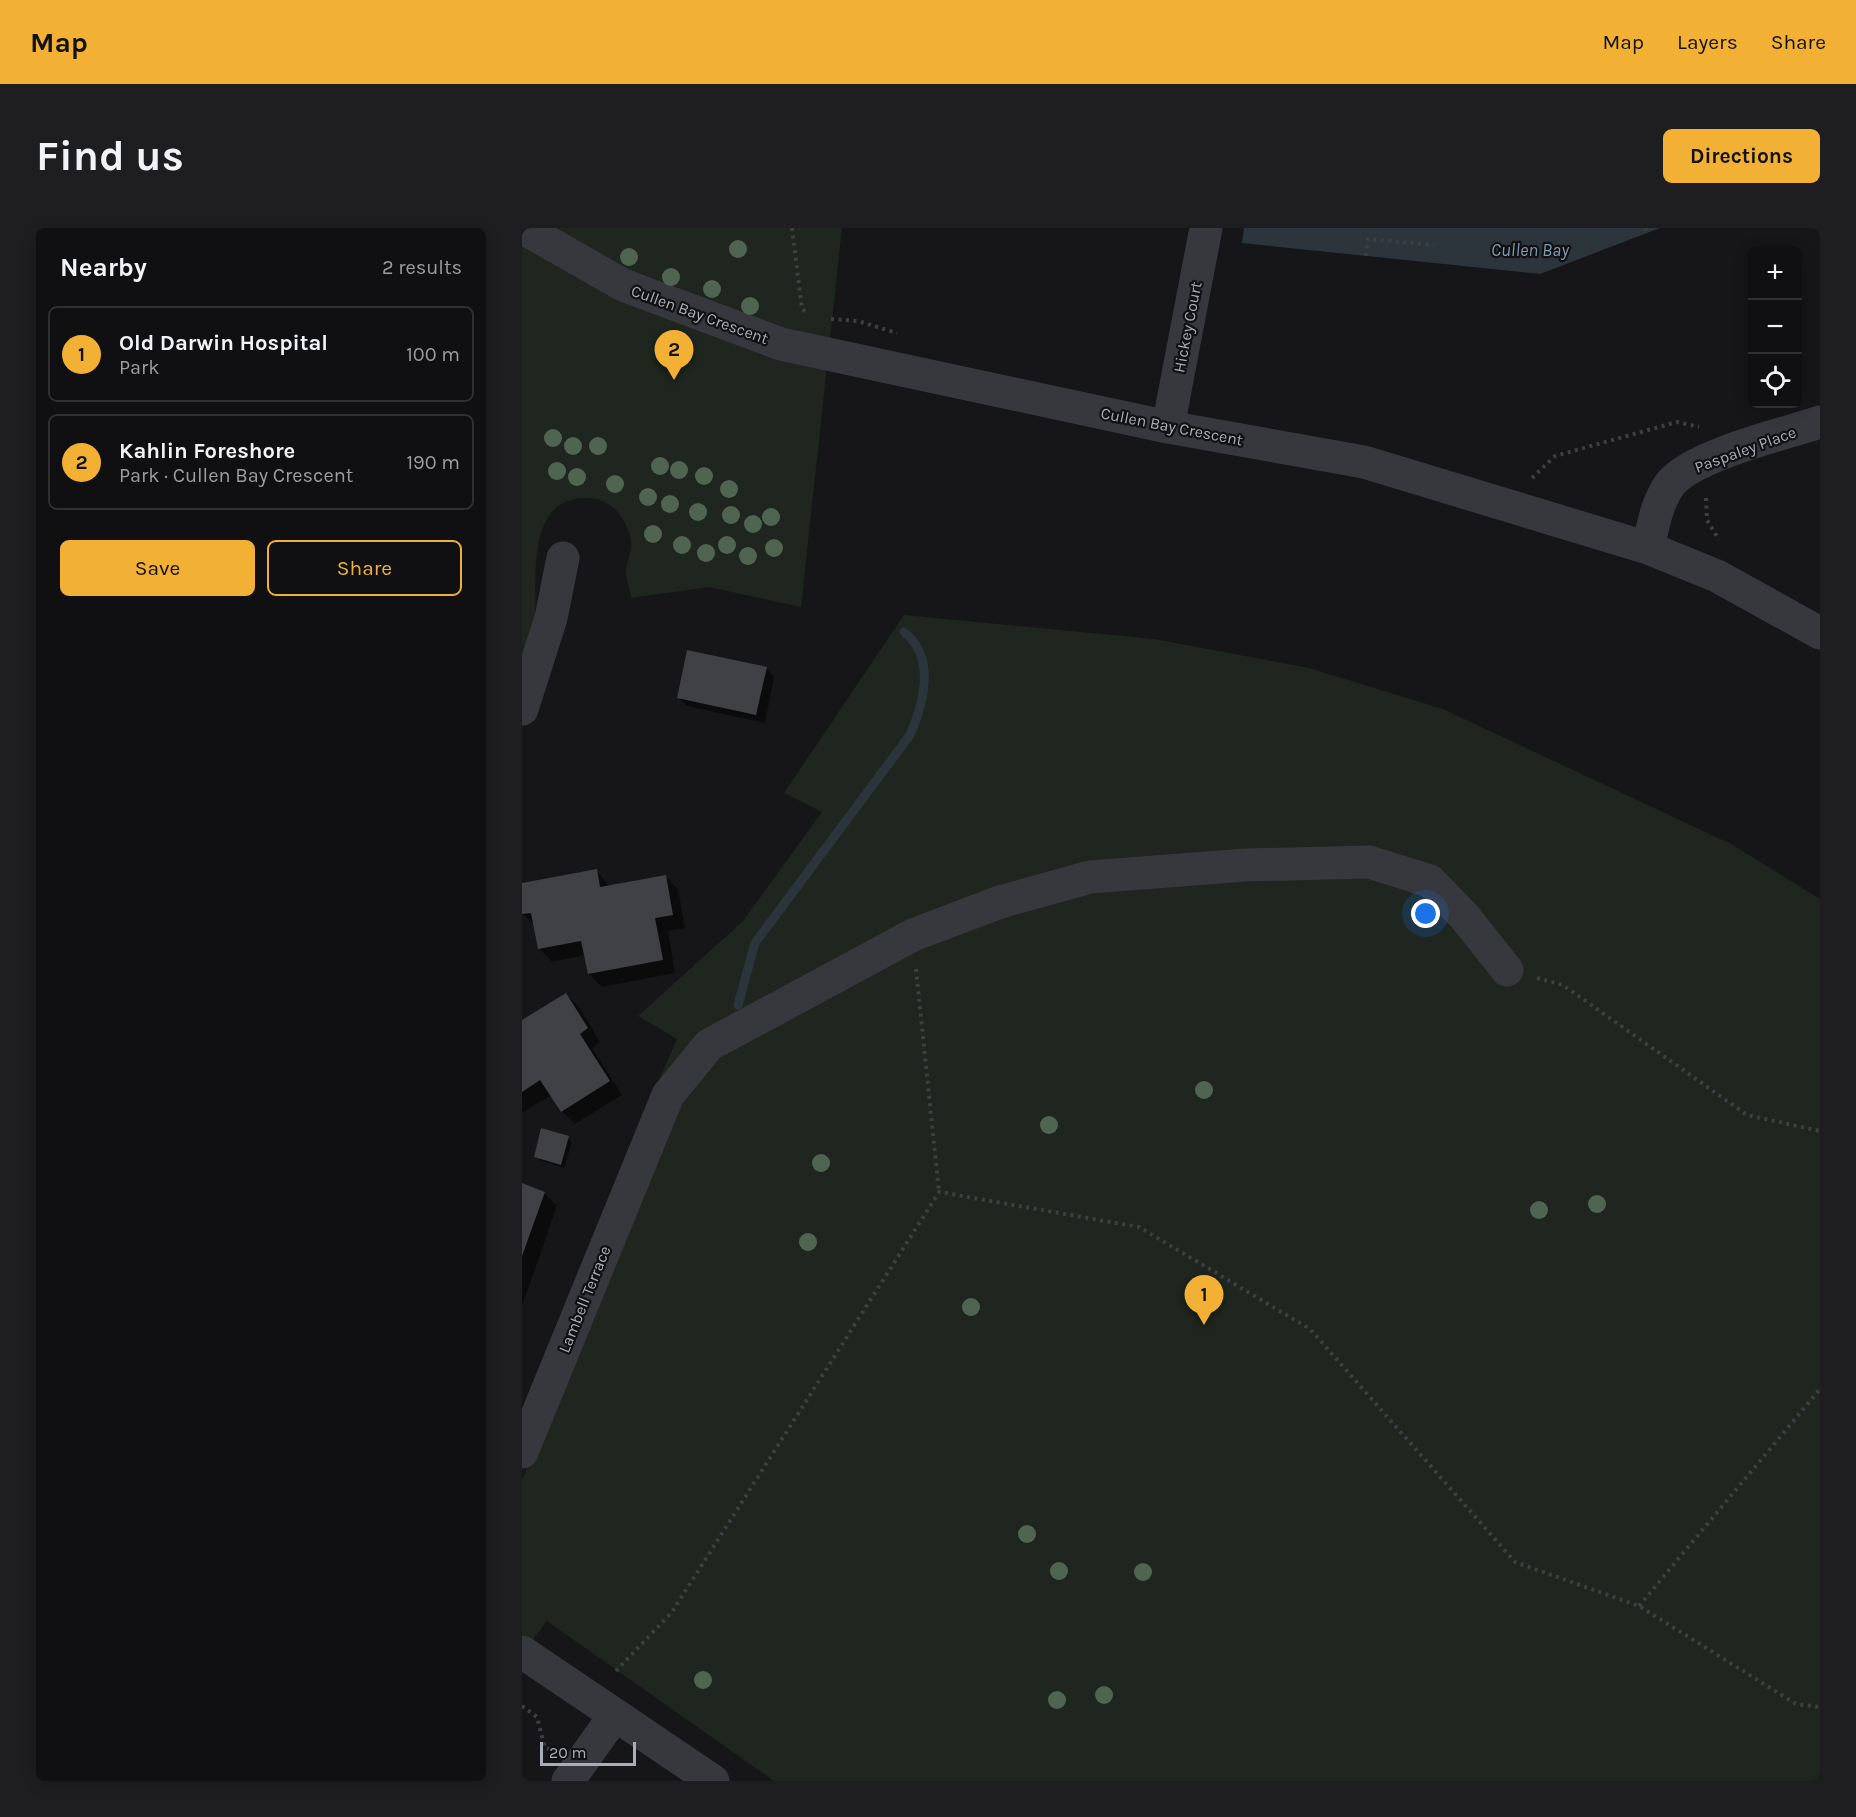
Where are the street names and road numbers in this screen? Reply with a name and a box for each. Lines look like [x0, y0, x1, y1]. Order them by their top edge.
street label: Hickey Court [1169, 280, 1206, 374]
street label: Cullen Bay Crescent [629, 281, 771, 348]
street label: Cullen Bay Crescent [1099, 403, 1245, 450]
street label: Paspaley Place [1692, 422, 1799, 477]
street label: Lambell Terrace [554, 1243, 615, 1355]

